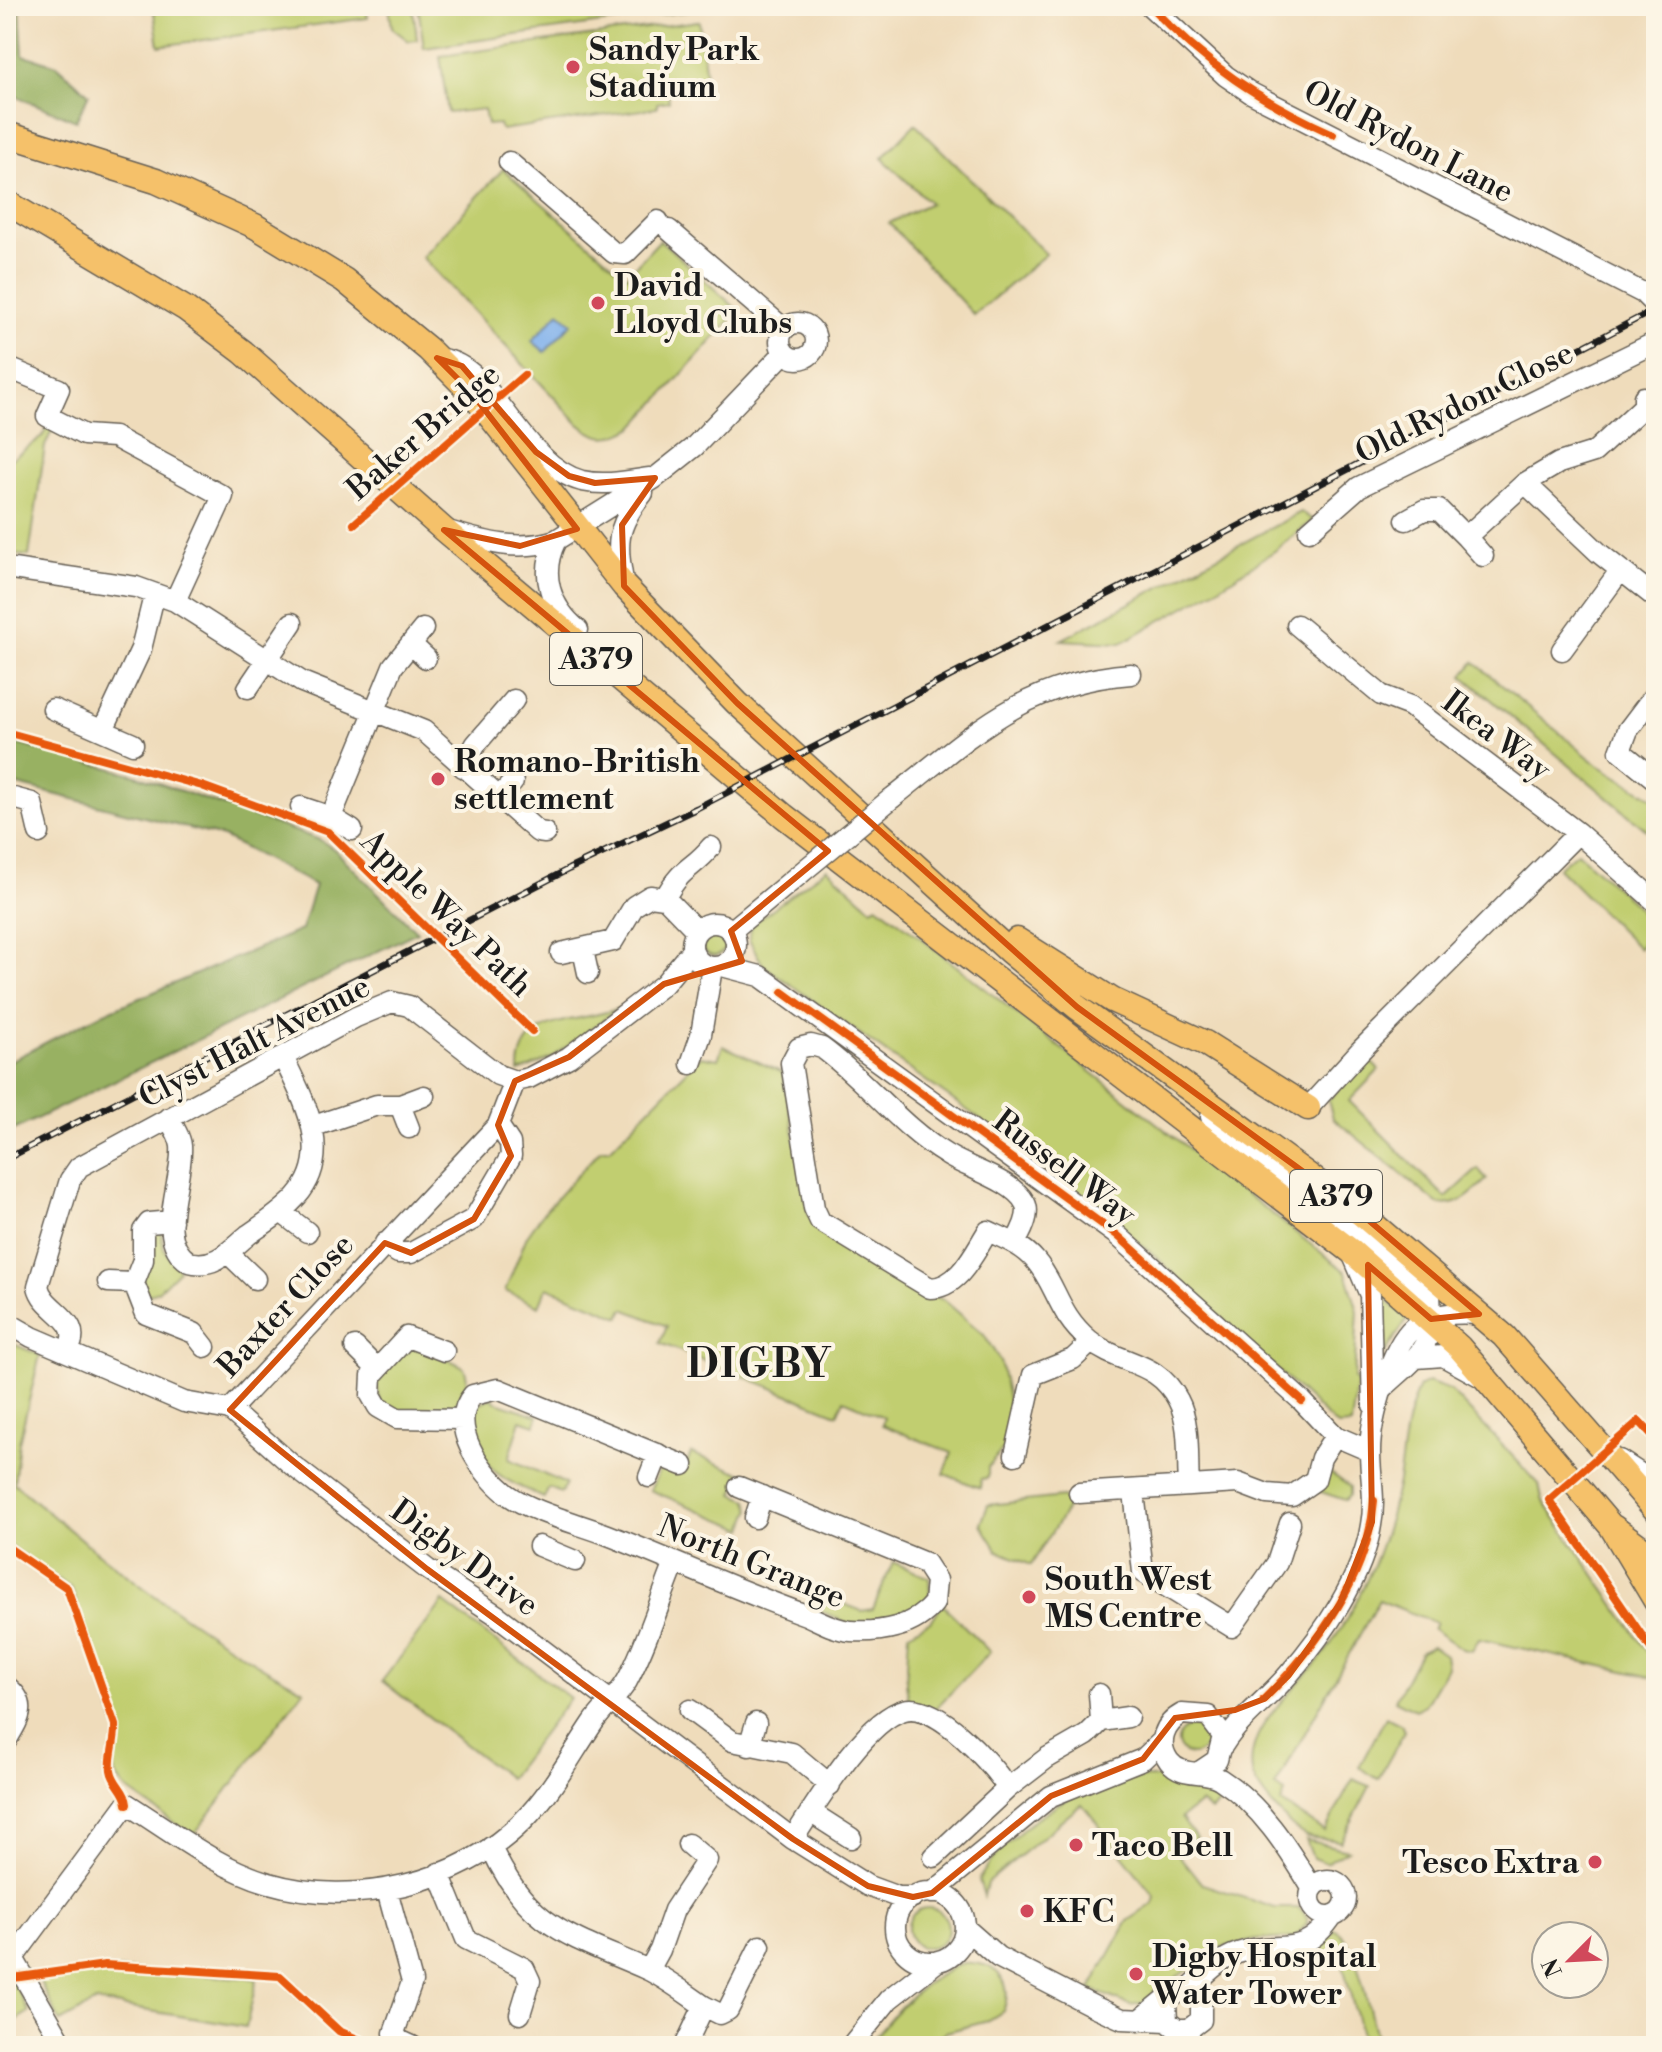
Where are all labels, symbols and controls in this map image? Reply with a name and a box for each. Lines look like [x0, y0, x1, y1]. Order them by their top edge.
place label: Sandy Park Stadium [589, 30, 760, 107]
marker: Sandy Park Stadium [564, 58, 582, 76]
street label: Old Rydon Lane [1297, 72, 1520, 212]
place label: David Lloyd Clubs [614, 266, 792, 343]
marker: David Lloyd Clubs [589, 294, 607, 312]
street label: Old Rydon Close [1349, 333, 1580, 473]
street label: Baker Bridge [338, 354, 508, 510]
road number: A379 [550, 633, 642, 685]
street label: Ikea Way [1434, 682, 1559, 790]
place label: Romano-British settlement [454, 742, 700, 819]
marker: Romano-British settlement [429, 770, 447, 788]
street label: Apple Way Path [351, 821, 541, 1006]
street label: Clyst Halt Avenue [132, 966, 377, 1117]
street label: Russell Way [985, 1101, 1144, 1235]
road number: A379 [1290, 1170, 1382, 1222]
street label: Baxter Close [208, 1225, 362, 1387]
district label: DIGBY [686, 1340, 834, 1390]
street label: Digby Drive [382, 1491, 546, 1625]
street label: North Grange [652, 1506, 851, 1618]
place label: South West MS Centre [1045, 1560, 1212, 1637]
marker: South West MS Centre [1020, 1588, 1038, 1606]
place label: Taco Bell [1092, 1826, 1234, 1866]
marker: Taco Bell [1067, 1836, 1085, 1854]
place label: Tesco Extra [1402, 1843, 1580, 1883]
marker: Tesco Extra [1586, 1853, 1604, 1871]
place label: KFC [1043, 1892, 1114, 1932]
marker: KFC [1018, 1902, 1036, 1920]
north arrow [1530, 1920, 1610, 2000]
place label: Digby Hospital Water Tower [1151, 1937, 1377, 2014]
text: N [1537, 1954, 1569, 1981]
marker: Digby Hospital Water Tower [1127, 1965, 1145, 1983]

